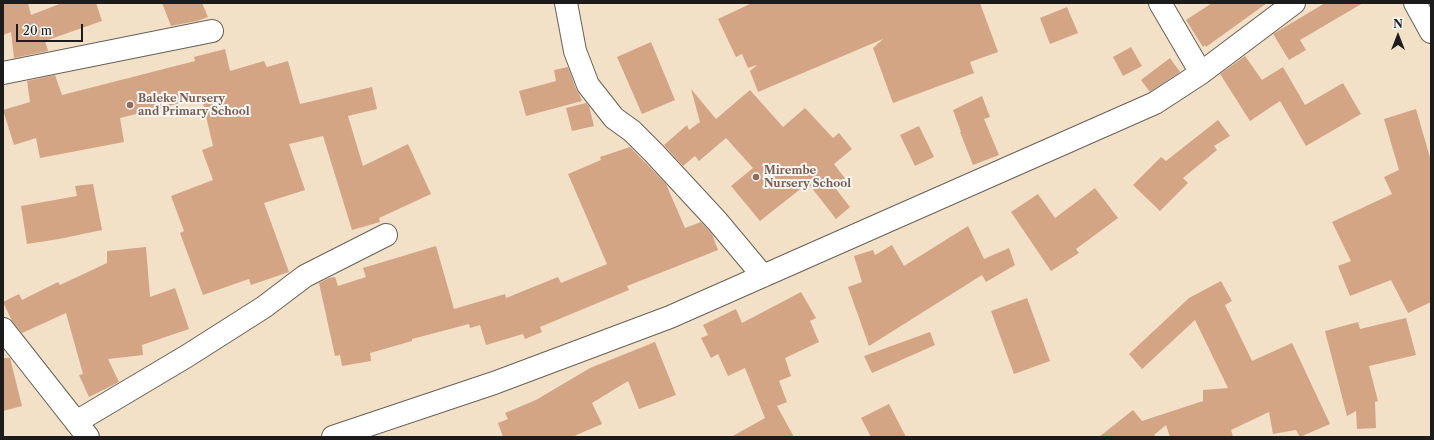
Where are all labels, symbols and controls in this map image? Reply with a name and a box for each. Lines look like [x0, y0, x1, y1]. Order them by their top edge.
scale bar [18, 16, 85, 42]
north arrow [1378, 16, 1418, 56]
text: N [1393, 17, 1403, 31]
text: 20 m [23, 23, 52, 38]
place label: Baleke Nursery and Primary School [138, 92, 250, 118]
marker: Baleke Nursery and Primary School [125, 100, 135, 110]
place label: Mirembe Nursery School [764, 164, 851, 190]
marker: Mirembe Nursery School [751, 172, 761, 182]

